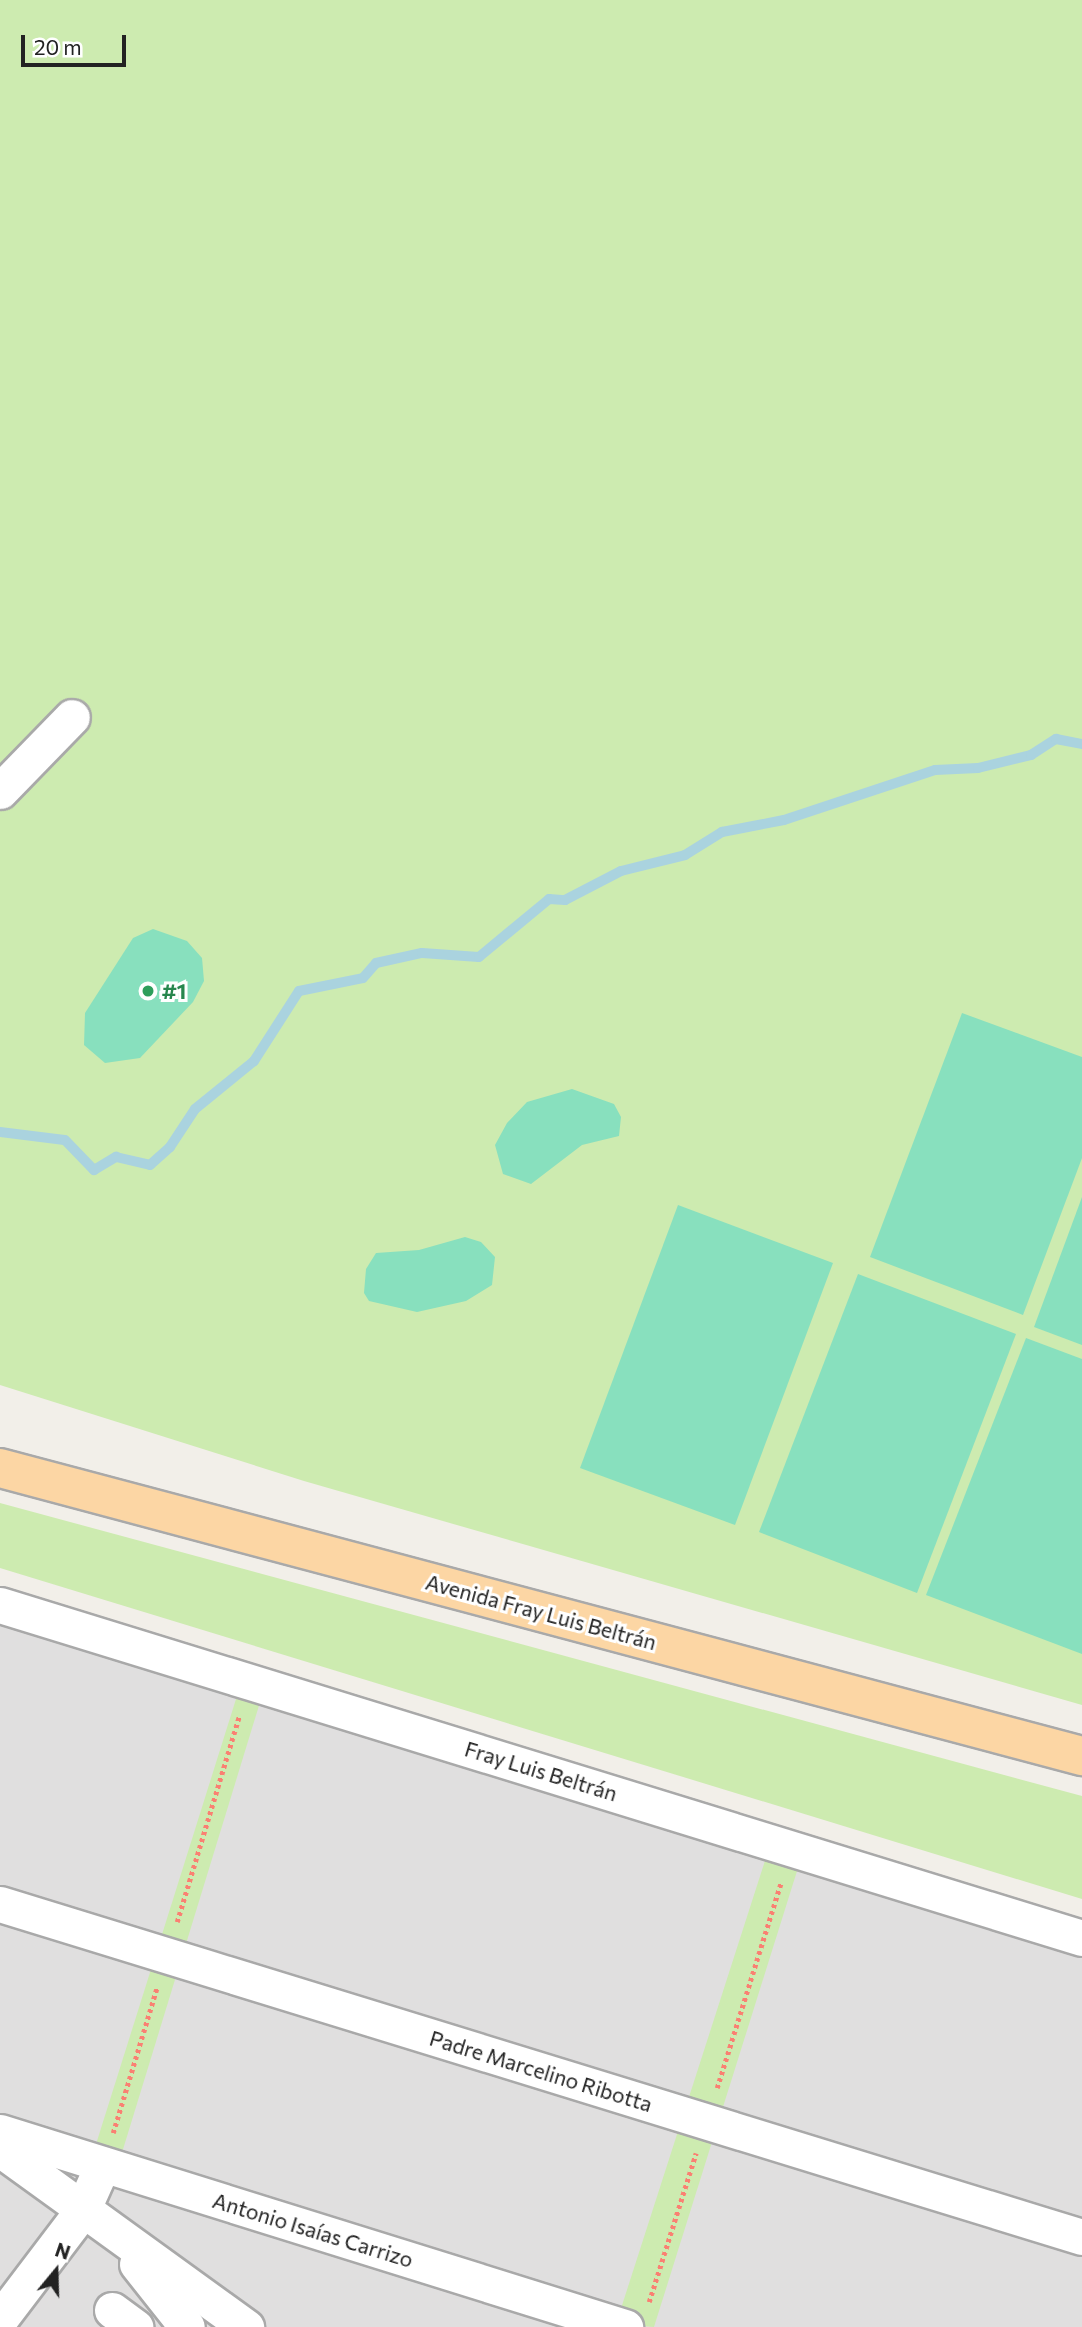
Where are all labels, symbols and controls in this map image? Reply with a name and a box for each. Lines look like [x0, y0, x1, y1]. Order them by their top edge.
scale bar [24, 21, 130, 65]
text: 20 m [34, 34, 82, 59]
place label: #1 [162, 978, 186, 1004]
marker: #1 [140, 983, 156, 999]
street label: Avenida Fray Luis Beltrán [423, 1569, 659, 1655]
street label: Fray Luis Beltrán [462, 1736, 620, 1806]
street label: Padre Marcelino Ribotta [427, 2025, 655, 2117]
street label: Antonio Isaías Carrizo [210, 2187, 416, 2273]
north arrow [21, 2236, 91, 2306]
text: N [53, 2237, 73, 2264]

